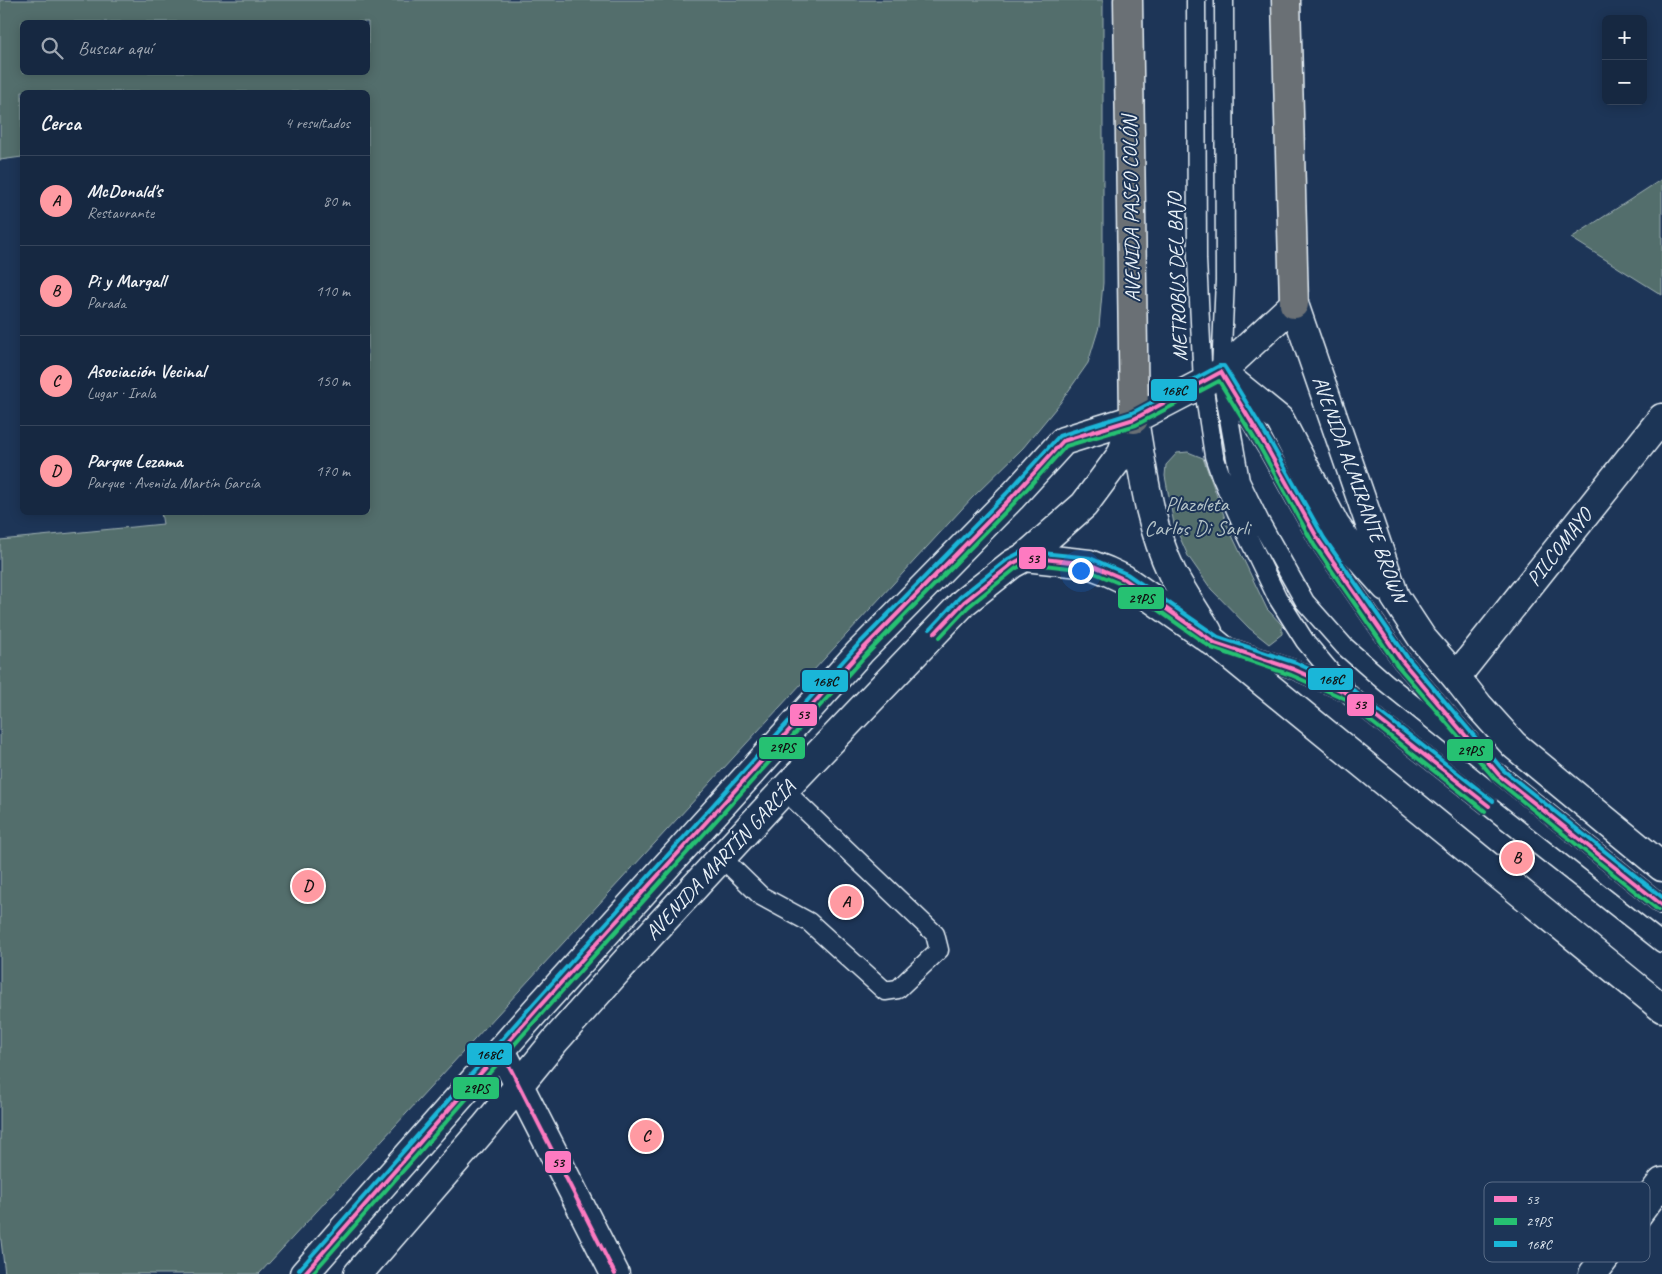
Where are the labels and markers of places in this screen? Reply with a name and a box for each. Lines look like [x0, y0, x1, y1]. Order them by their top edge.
pin: B [1501, 839, 1533, 877]
pin: D [292, 867, 324, 905]
pin: A [830, 883, 862, 921]
pin: C [630, 1117, 662, 1155]

